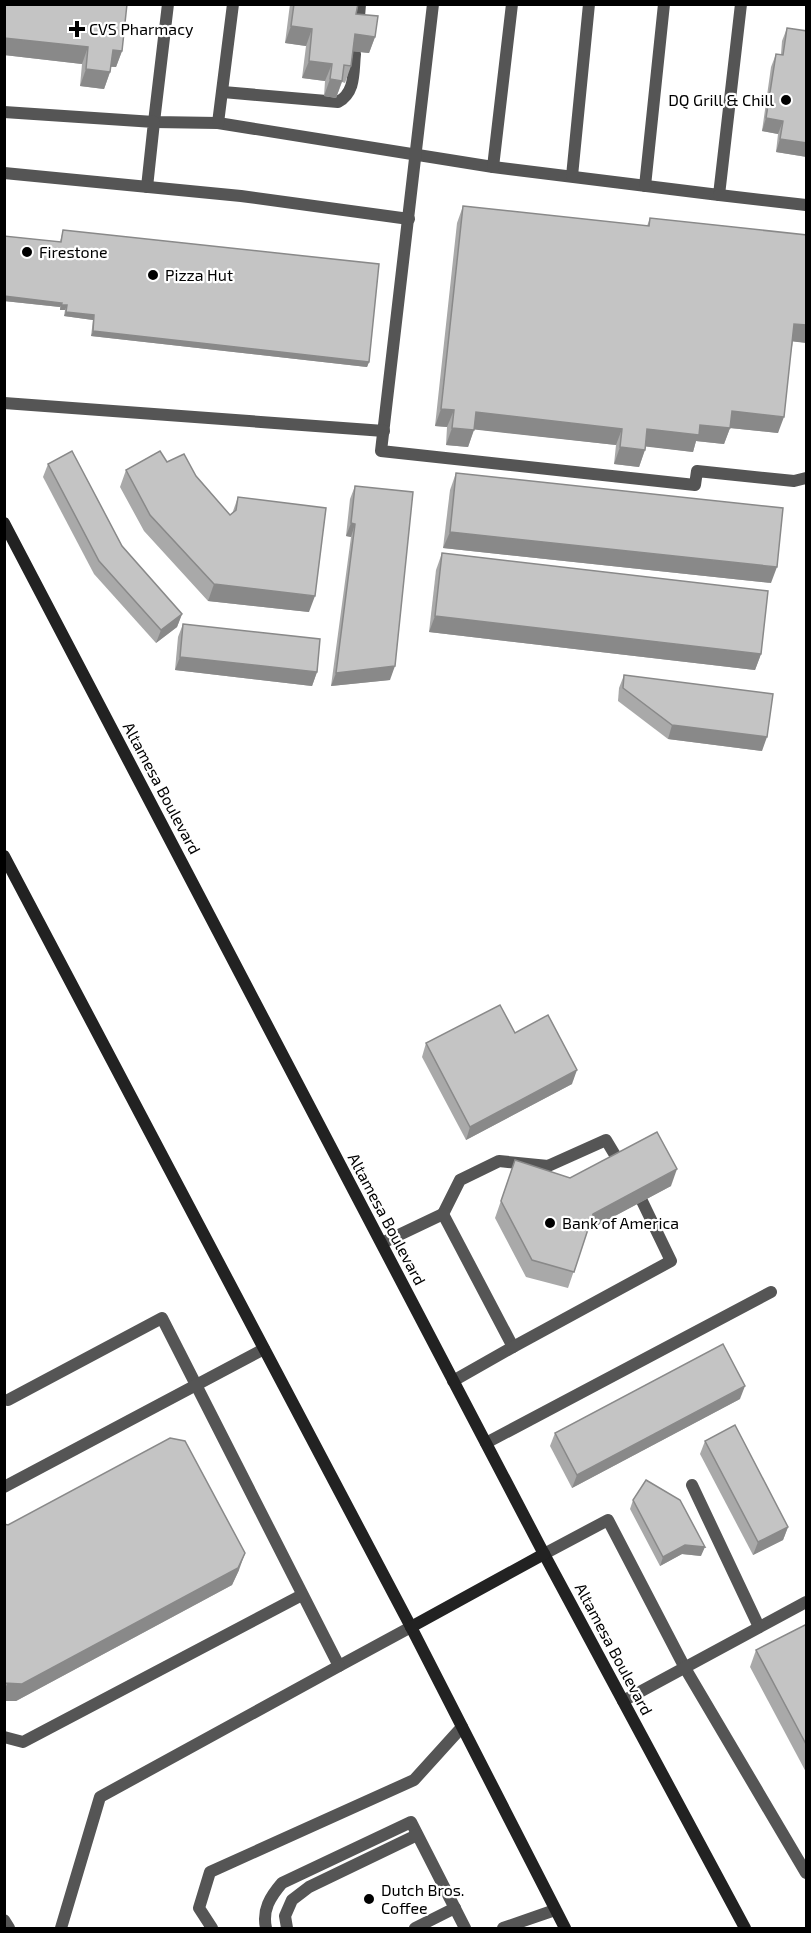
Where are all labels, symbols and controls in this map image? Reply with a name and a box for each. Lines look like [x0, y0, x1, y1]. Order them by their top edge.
place label: CVS Pharmacy [89, 19, 194, 38]
marker: CVS Pharmacy [70, 22, 84, 36]
place label: DQ Grill & Chill [668, 90, 774, 110]
marker: DQ Grill & Chill [779, 93, 793, 107]
place label: Firestone [39, 242, 108, 261]
marker: Firestone [20, 245, 34, 259]
place label: Pizza Hut [165, 265, 233, 284]
marker: Pizza Hut [146, 268, 160, 282]
street label: Altamesa Boulevard [120, 719, 205, 857]
street label: Altamesa Boulevard [345, 1150, 430, 1288]
place label: Bank of America [562, 1213, 679, 1232]
marker: Bank of America [543, 1216, 557, 1230]
street label: Altamesa Boulevard [572, 1580, 657, 1718]
place label: Dutch Bros. Coffee [381, 1880, 465, 1917]
marker: Dutch Bros. Coffee [362, 1892, 376, 1906]

